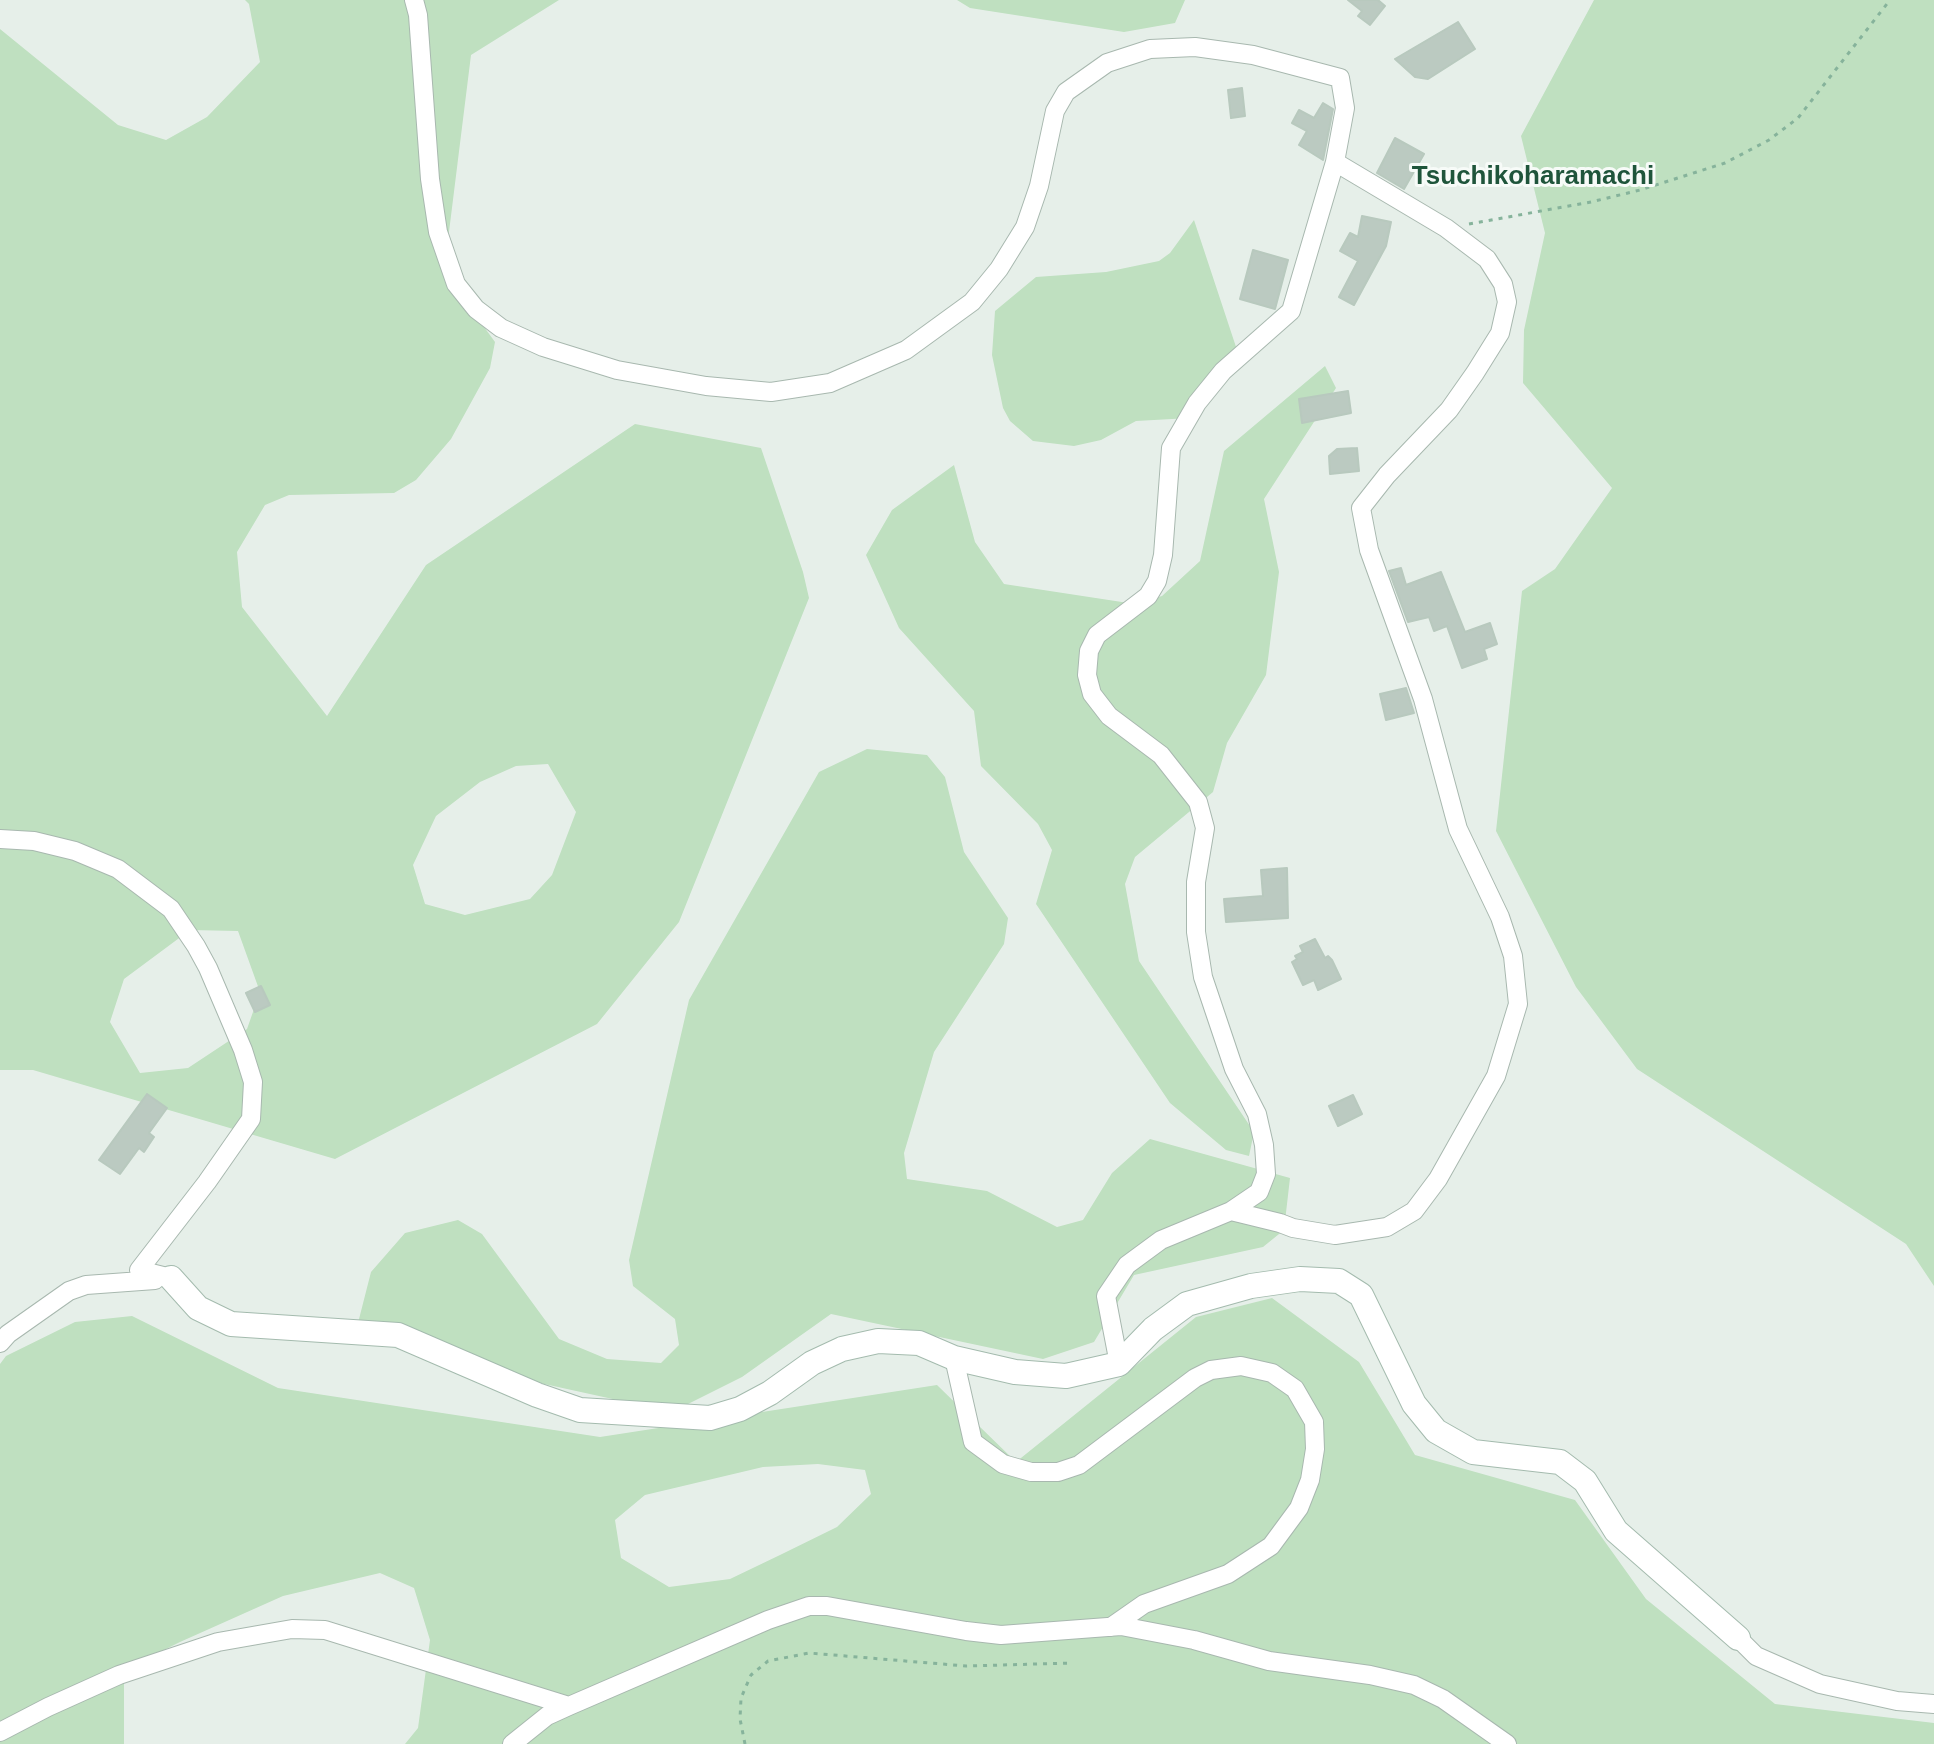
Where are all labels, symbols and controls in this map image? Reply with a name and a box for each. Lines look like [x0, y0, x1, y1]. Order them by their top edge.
district label: Tsuchikoharamachi [1412, 161, 1654, 193]

